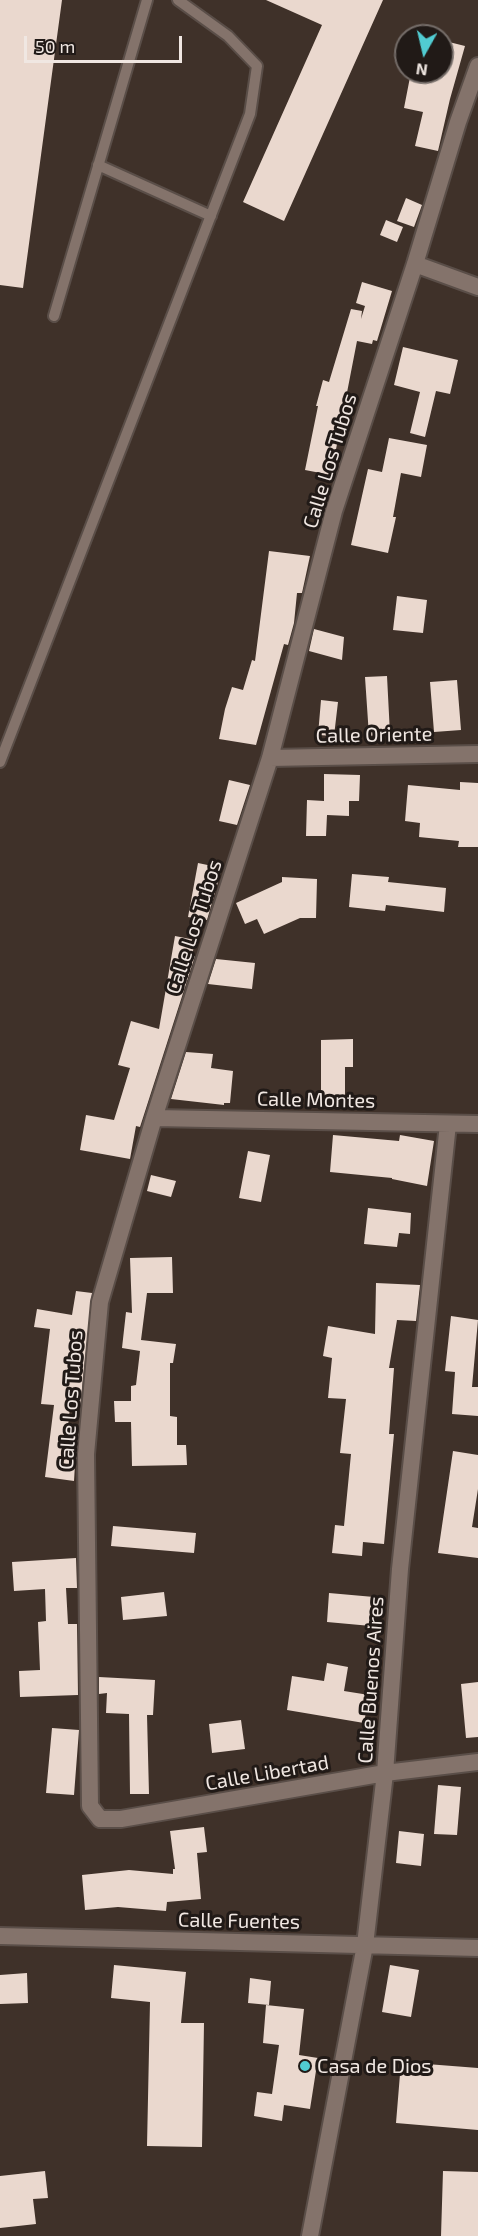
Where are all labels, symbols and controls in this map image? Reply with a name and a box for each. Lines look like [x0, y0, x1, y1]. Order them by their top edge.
scale bar [27, 24, 184, 62]
north arrow [394, 24, 454, 84]
text: 50 m [35, 35, 75, 57]
text: N [415, 60, 429, 81]
street label: Calle Los Tubos [298, 391, 362, 531]
street label: Calle Oriente [316, 722, 432, 748]
street label: Calle Los Tubos [161, 857, 227, 997]
street label: Calle Montes [257, 1087, 375, 1113]
street label: Calle Los Tubos [54, 1329, 88, 1471]
street label: Calle Buenos Aires [353, 1596, 389, 1764]
street label: Calle Libertad [203, 1750, 331, 1796]
street label: Calle Fuentes [178, 1908, 300, 1934]
place label: Casa de Dios [317, 2054, 431, 2078]
marker: Casa de Dios [298, 2059, 312, 2073]

